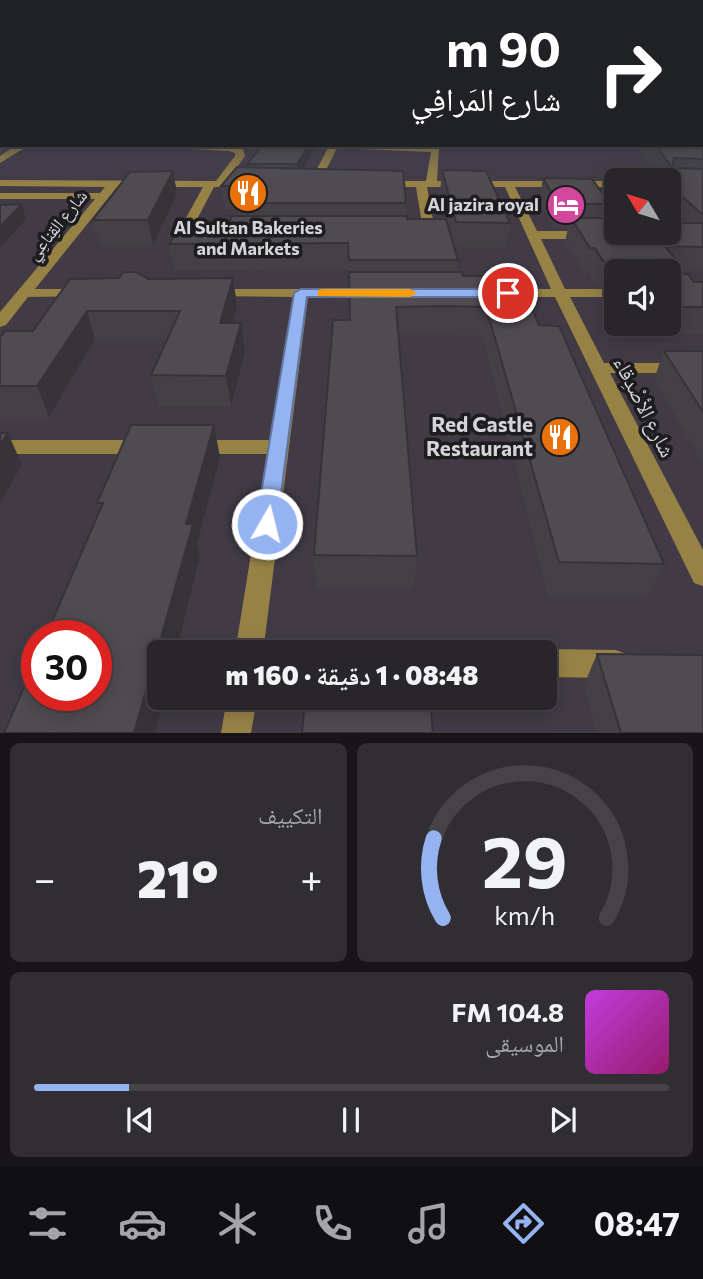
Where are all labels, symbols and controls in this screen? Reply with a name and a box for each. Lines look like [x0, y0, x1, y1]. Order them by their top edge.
text: 90 m [446, 17, 561, 77]
icon: right [585, 28, 676, 119]
text: شارع المَرافِي [410, 78, 561, 118]
north arrow [604, 168, 681, 245]
map controls [604, 168, 681, 336]
restaurant icon: Al Sultan Bakeries and Markets [227, 172, 269, 214]
hotel icon: Al jazira royal [545, 184, 587, 226]
street label: شارع القِناعِي [21, 185, 95, 267]
place label: Al jazira royal [427, 193, 539, 215]
place label: Al Sultan Bakeries and Markets [173, 216, 323, 259]
button: sound [604, 259, 681, 336]
pin [478, 263, 538, 323]
icon: arrive [489, 274, 527, 312]
street label: شارع الأصْدِقاء [608, 352, 681, 462]
place label: Red Castle Restaurant [426, 411, 533, 460]
restaurant icon: Red Castle Restaurant [539, 416, 581, 458]
position arrow [230, 487, 304, 561]
speed limit sign: 30 [21, 620, 112, 711]
text: 08:48 · 1 دقيقة · 160 m [226, 659, 478, 690]
text: التكييف [258, 801, 323, 829]
text: 29 [482, 815, 568, 904]
text: 21° [137, 845, 219, 909]
text: − [34, 854, 56, 901]
text: + [300, 854, 323, 901]
text: km/h [494, 900, 555, 930]
text: 104.8 FM [451, 996, 564, 1027]
text: الموسيقى [485, 1029, 564, 1057]
icon: previous [121, 1101, 159, 1139]
icon: pause [332, 1101, 370, 1139]
icon: next [544, 1101, 582, 1139]
icon: filters [23, 1199, 72, 1248]
icon: car [118, 1199, 167, 1248]
icon: climate [213, 1199, 262, 1248]
icon: phone [308, 1199, 357, 1248]
icon: music [404, 1199, 453, 1248]
icon: directions [499, 1199, 548, 1248]
text: 08:47 [594, 1203, 680, 1243]

